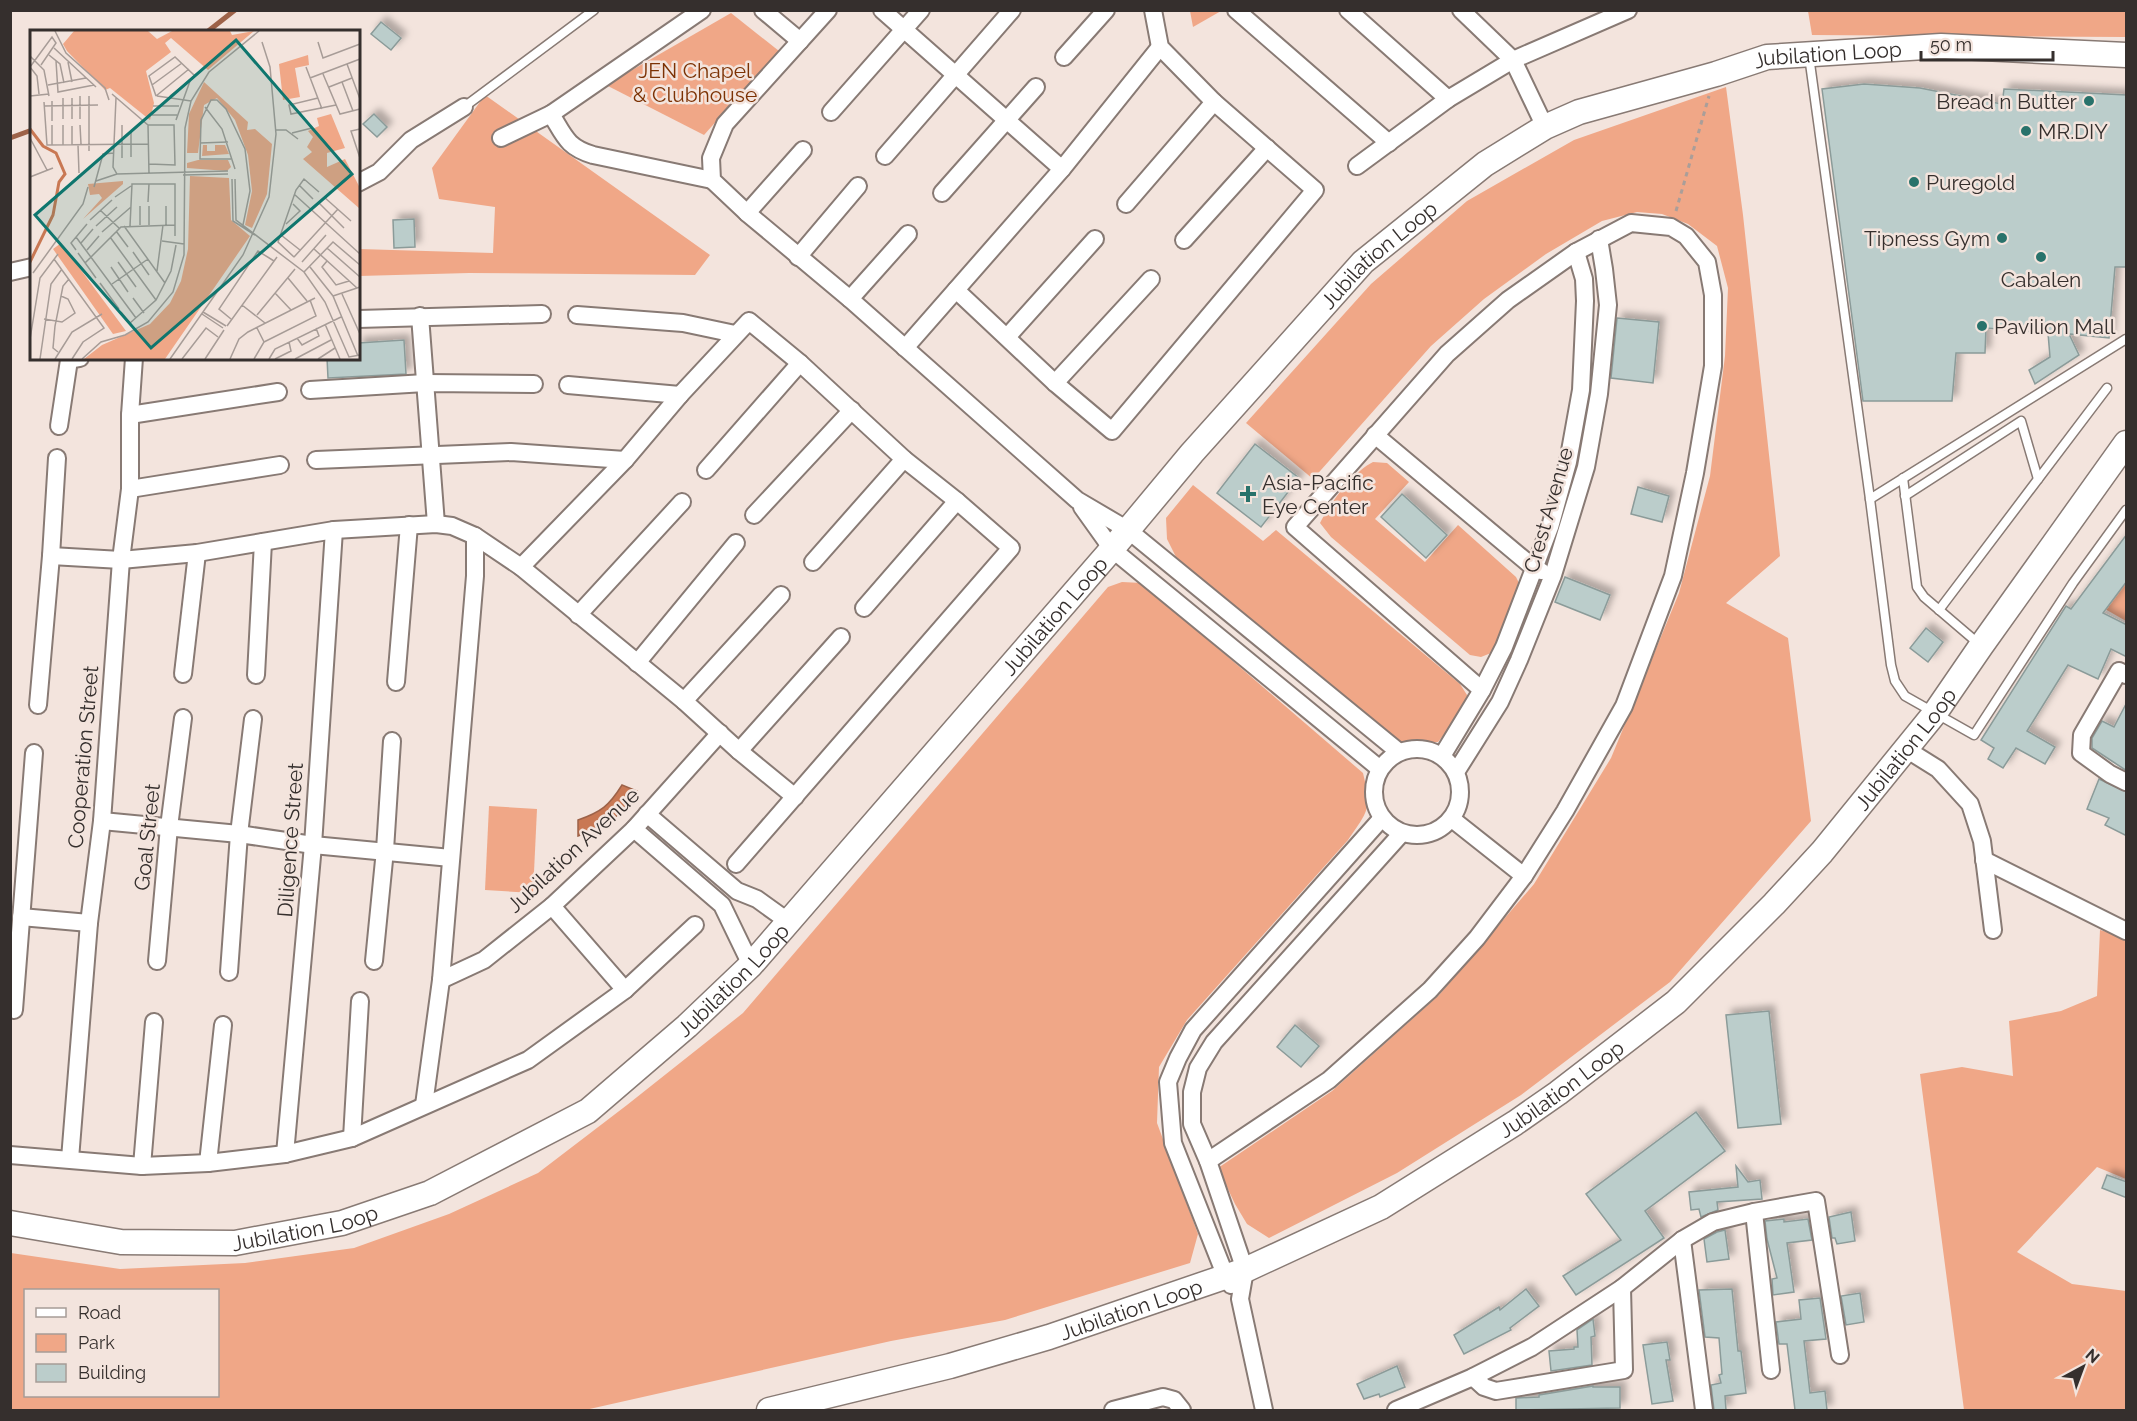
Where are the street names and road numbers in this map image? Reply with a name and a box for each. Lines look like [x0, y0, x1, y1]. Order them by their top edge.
street label: Jubilation Loop [1750, 36, 1902, 73]
street label: Jubilation Loop [1315, 195, 1442, 313]
street label: Crest Avenue [1518, 444, 1578, 576]
street label: Jubilation Loop [996, 551, 1112, 680]
street label: Cooperation Street [63, 665, 103, 849]
street label: Jubilation Loop [1849, 683, 1961, 815]
street label: Diligence Street [272, 762, 308, 918]
street label: Goal Street [129, 782, 165, 892]
street label: Jubilation Avenue [502, 782, 644, 918]
street label: Jubilation Loop [672, 918, 794, 1042]
street label: Jubilation Loop [1494, 1035, 1629, 1143]
street label: Jubilation Loop [230, 1199, 381, 1256]
street label: Jubilation Loop [1056, 1273, 1205, 1345]

